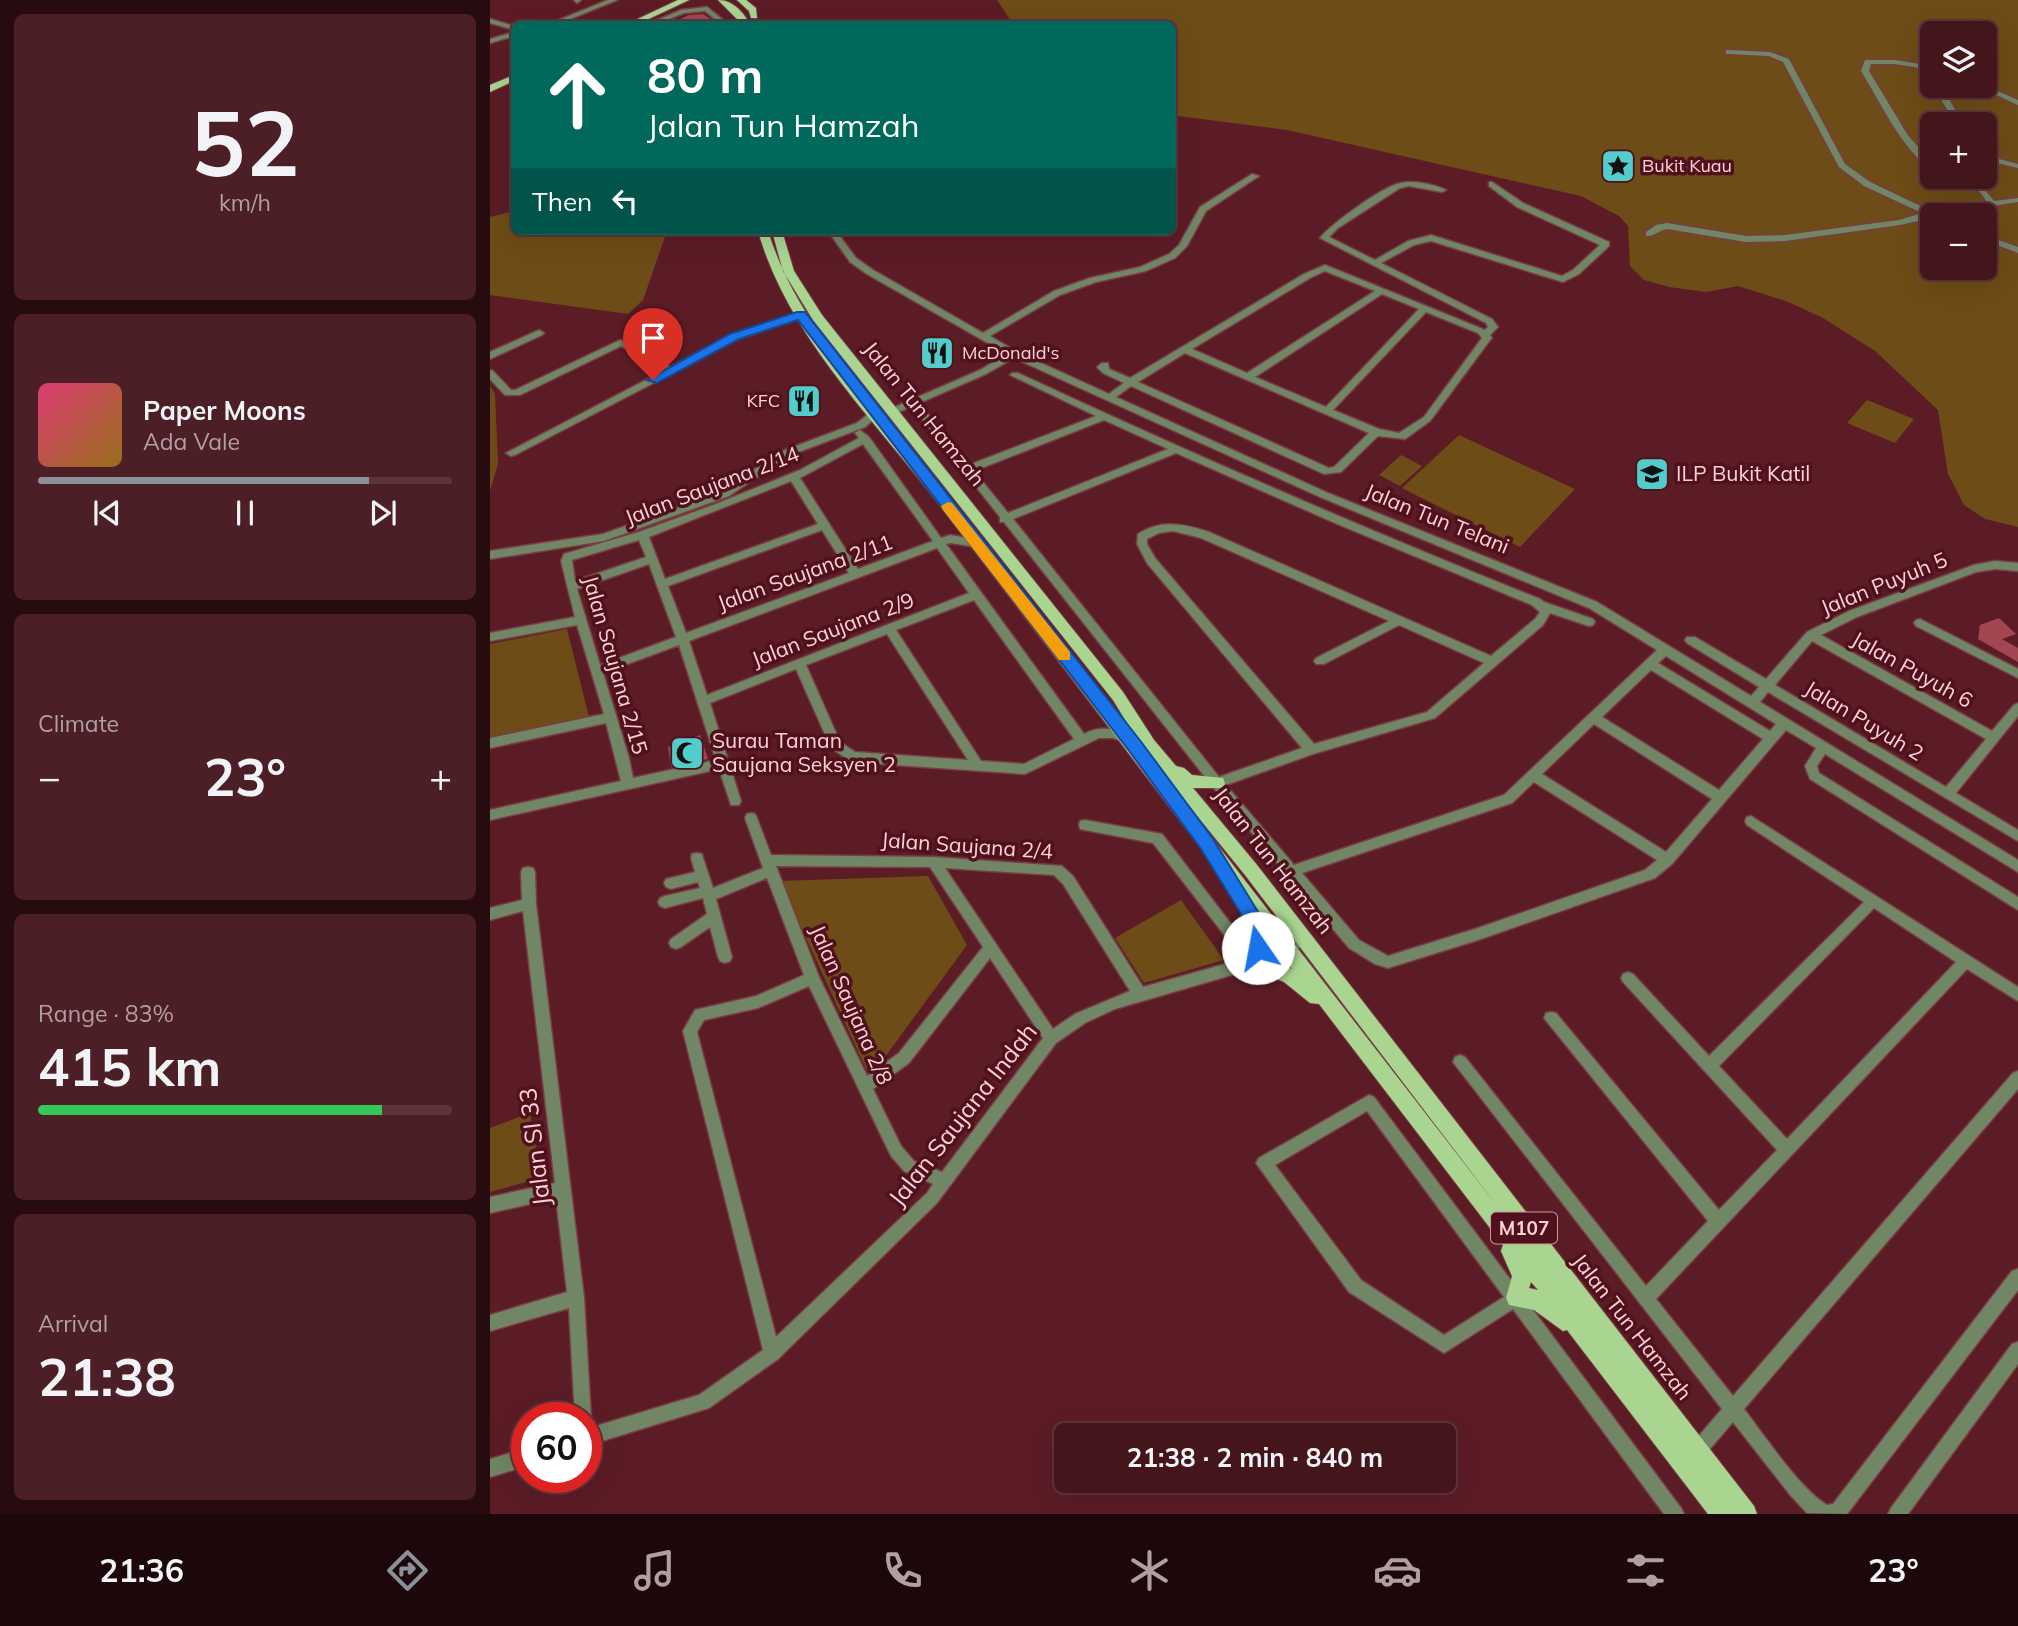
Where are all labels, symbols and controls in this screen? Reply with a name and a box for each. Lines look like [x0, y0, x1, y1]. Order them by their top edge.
map controls [1920, 21, 1997, 280]
button: layers [1920, 21, 1997, 98]
text: 80 m [647, 44, 763, 105]
icon: ahead [532, 49, 623, 140]
text: 52 [190, 85, 300, 199]
text: Jalan Tun Hamzah [647, 105, 919, 145]
button: + [1920, 112, 1997, 189]
place icon: Bukit Kuau [1599, 147, 1637, 185]
place label: Bukit Kuau [1642, 154, 1732, 177]
icon: left [606, 182, 644, 220]
text: Then [532, 185, 592, 218]
text: km/h [219, 188, 271, 217]
button: − [1920, 203, 1997, 280]
pin [623, 308, 683, 380]
icon: arrive [634, 319, 672, 357]
restaurant icon: McDonald's [918, 334, 956, 372]
street label: Jalan Tun Hamzah [858, 336, 991, 491]
place label: McDonald's [962, 341, 1059, 364]
restaurant icon: KFC [785, 382, 823, 420]
place label: KFC [746, 389, 780, 412]
text: Paper Moons [143, 394, 306, 427]
text: Ada Vale [143, 427, 240, 456]
street label: Jalan Saujana 2/14 [621, 440, 803, 530]
school or university icon: ILP Bukit Katil [1633, 455, 1671, 493]
place label: ILP Bukit Katil [1676, 460, 1810, 486]
street label: Jalan Tun Telani [1361, 477, 1513, 559]
icon: previous [88, 494, 126, 532]
icon: pause [226, 494, 264, 532]
icon: next [364, 494, 402, 532]
street label: Jalan Saujana 2/11 [714, 528, 896, 616]
street label: Jalan Puyuh 5 [1817, 546, 1951, 620]
street label: Jalan Saujana 2/15 [578, 572, 654, 757]
street label: Jalan Saujana 2/9 [748, 586, 918, 672]
street label: Jalan Puyuh 6 [1847, 625, 1977, 713]
street label: Jalan Puyuh 2 [1800, 674, 1929, 766]
text: Climate [38, 709, 119, 738]
place label: Surau Taman Saujana Seksyen 2 [712, 727, 896, 777]
mosque icon: Surau Taman Saujana Seksyen 2 [668, 734, 706, 772]
text: 23° [204, 744, 286, 809]
text: − [38, 753, 61, 801]
text: + [429, 753, 452, 801]
street label: Jalan Tun Hamzah [1209, 782, 1339, 939]
street label: Jalan Saujana 2/4 [880, 826, 1054, 864]
position arrow [1221, 911, 1295, 985]
street label: Jalan Saujana 2/8 [805, 921, 899, 1088]
text: Range · 83% [38, 999, 174, 1028]
street label: Jalan Saujana Indah [881, 1017, 1043, 1212]
text: 415 km [38, 1034, 221, 1099]
street label: Jalan SI 33 [512, 1086, 556, 1208]
road number: M107 [1491, 1212, 1557, 1244]
street label: Jalan Tun Hamzah [1568, 1248, 1698, 1405]
text: Arrival [38, 1309, 108, 1338]
text: 21:38 [38, 1344, 176, 1409]
speed limit sign: 60 [511, 1402, 602, 1493]
text: 21:38 · 2 min · 840 m [1127, 1441, 1383, 1474]
icon: directions [383, 1546, 432, 1595]
icon: music [630, 1546, 679, 1595]
icon: phone [878, 1546, 927, 1595]
icon: climate [1125, 1546, 1174, 1595]
icon: car [1373, 1546, 1422, 1595]
icon: filters [1621, 1546, 1670, 1595]
text: 21:36 [99, 1550, 184, 1590]
text: 23° [1868, 1550, 1919, 1590]

